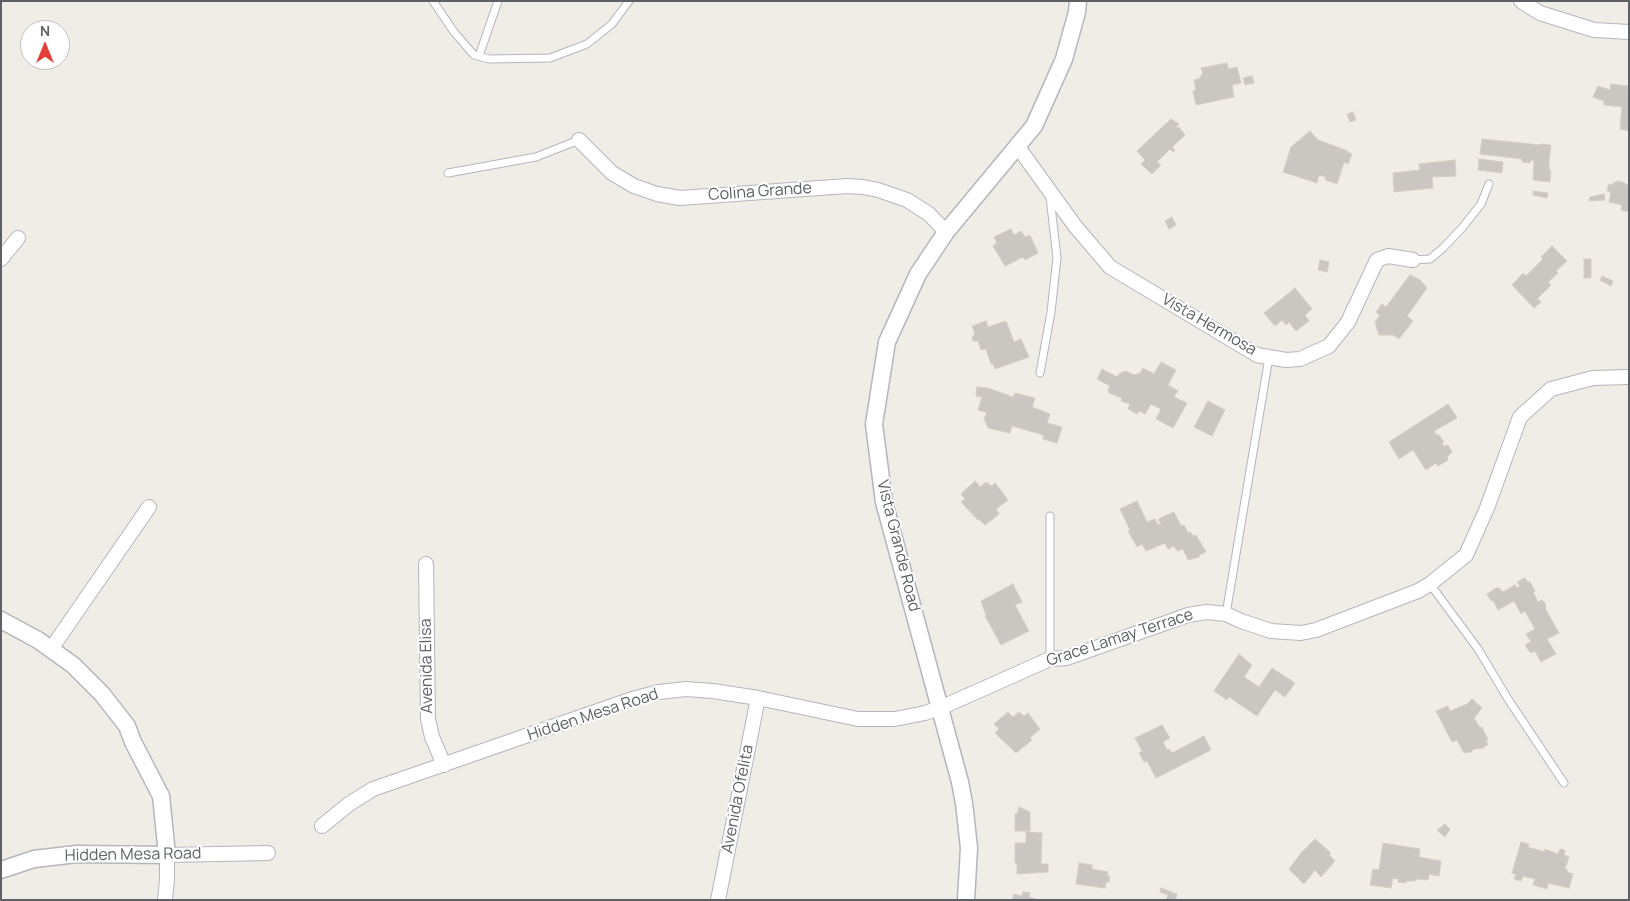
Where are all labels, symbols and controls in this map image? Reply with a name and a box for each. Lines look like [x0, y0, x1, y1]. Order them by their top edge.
north arrow [20, 20, 70, 70]
text: N [40, 21, 50, 40]
street label: Colina Grande [708, 179, 812, 205]
street label: Vista Hermosa [1158, 290, 1260, 360]
street label: Vista Grande Road [872, 478, 924, 614]
street label: Grace Lamay Terrace [1044, 605, 1196, 671]
street label: Avenida Elisa [417, 618, 437, 714]
street label: Hidden Mesa Road [525, 685, 661, 745]
street label: Avenida Ofelita [718, 743, 758, 855]
street label: Hidden Mesa Road [65, 844, 201, 866]

